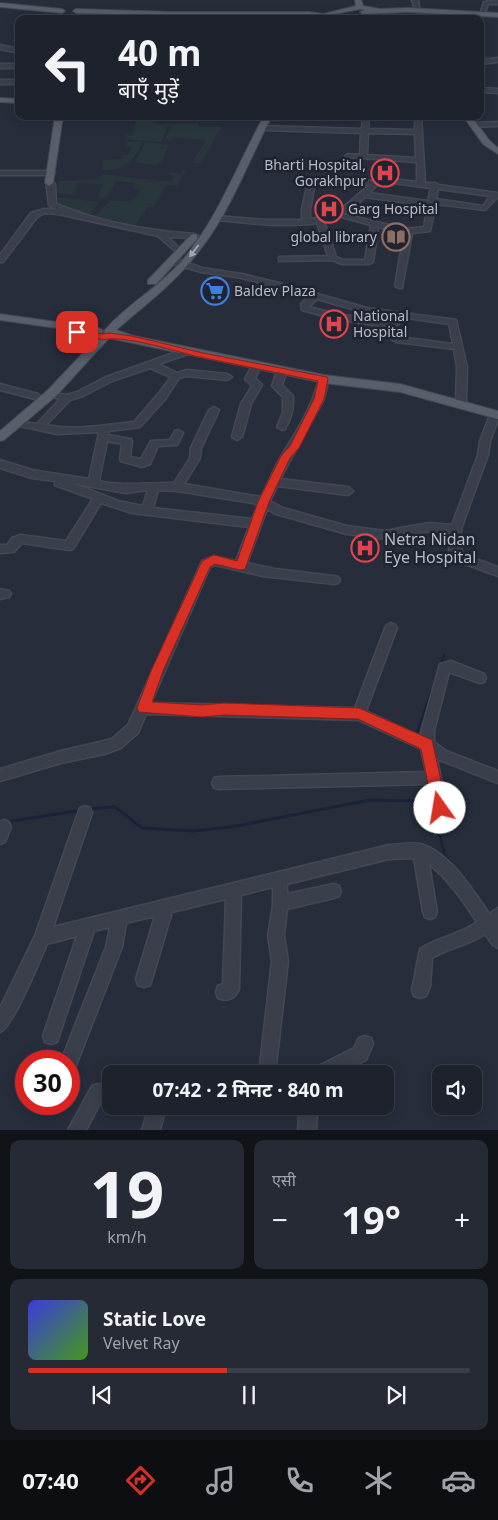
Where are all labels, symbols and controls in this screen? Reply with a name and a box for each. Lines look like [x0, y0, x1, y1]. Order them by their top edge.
text: 40 m [118, 29, 201, 76]
icon: left [35, 35, 100, 100]
text: बाएँ मुड़ें [118, 74, 179, 104]
place label: Bharti Hospital, Gorakhpur [264, 155, 366, 190]
hospital icon: Bharti Hospital, Gorakhpur [370, 158, 400, 188]
hospital icon: Garg Hospital [314, 194, 344, 224]
place label: Garg Hospital [348, 199, 438, 218]
library icon: global library [381, 222, 411, 252]
place label: global library [290, 227, 378, 246]
one-way arrow [189, 244, 199, 258]
supermarket icon: Baldev Plaza [200, 276, 230, 306]
place label: Baldev Plaza [234, 281, 316, 300]
place label: National Hospital [353, 306, 409, 341]
hospital icon: National Hospital [319, 309, 349, 339]
pin [56, 311, 98, 353]
icon: arrive [63, 318, 91, 346]
place label: Netra Nidan Eye Hospital [384, 528, 476, 568]
hospital icon: Netra Nidan Eye Hospital [350, 533, 380, 563]
position arrow [413, 781, 465, 833]
speed limit sign: 30 [15, 1050, 80, 1115]
map controls [432, 1065, 482, 1115]
button: sound [432, 1065, 482, 1115]
text: 07:42 · 2 मिनट · 840 m [152, 1077, 344, 1103]
text: 19 [90, 1149, 164, 1237]
text: एसी [272, 1169, 296, 1191]
text: 19° [341, 1193, 401, 1245]
text: − [272, 1200, 288, 1238]
text: + [454, 1200, 470, 1238]
text: km/h [107, 1226, 147, 1248]
text: Static Love [103, 1306, 206, 1332]
text: Velvet Ray [103, 1332, 180, 1354]
icon: previous [88, 1381, 116, 1409]
icon: pause [235, 1381, 263, 1409]
icon: next [382, 1381, 410, 1409]
icon: directions [123, 1463, 158, 1498]
icon: music [203, 1463, 238, 1498]
icon: phone [282, 1463, 317, 1498]
icon: climate [361, 1463, 396, 1498]
icon: car [441, 1463, 476, 1498]
text: 07:40 [22, 1465, 79, 1495]

